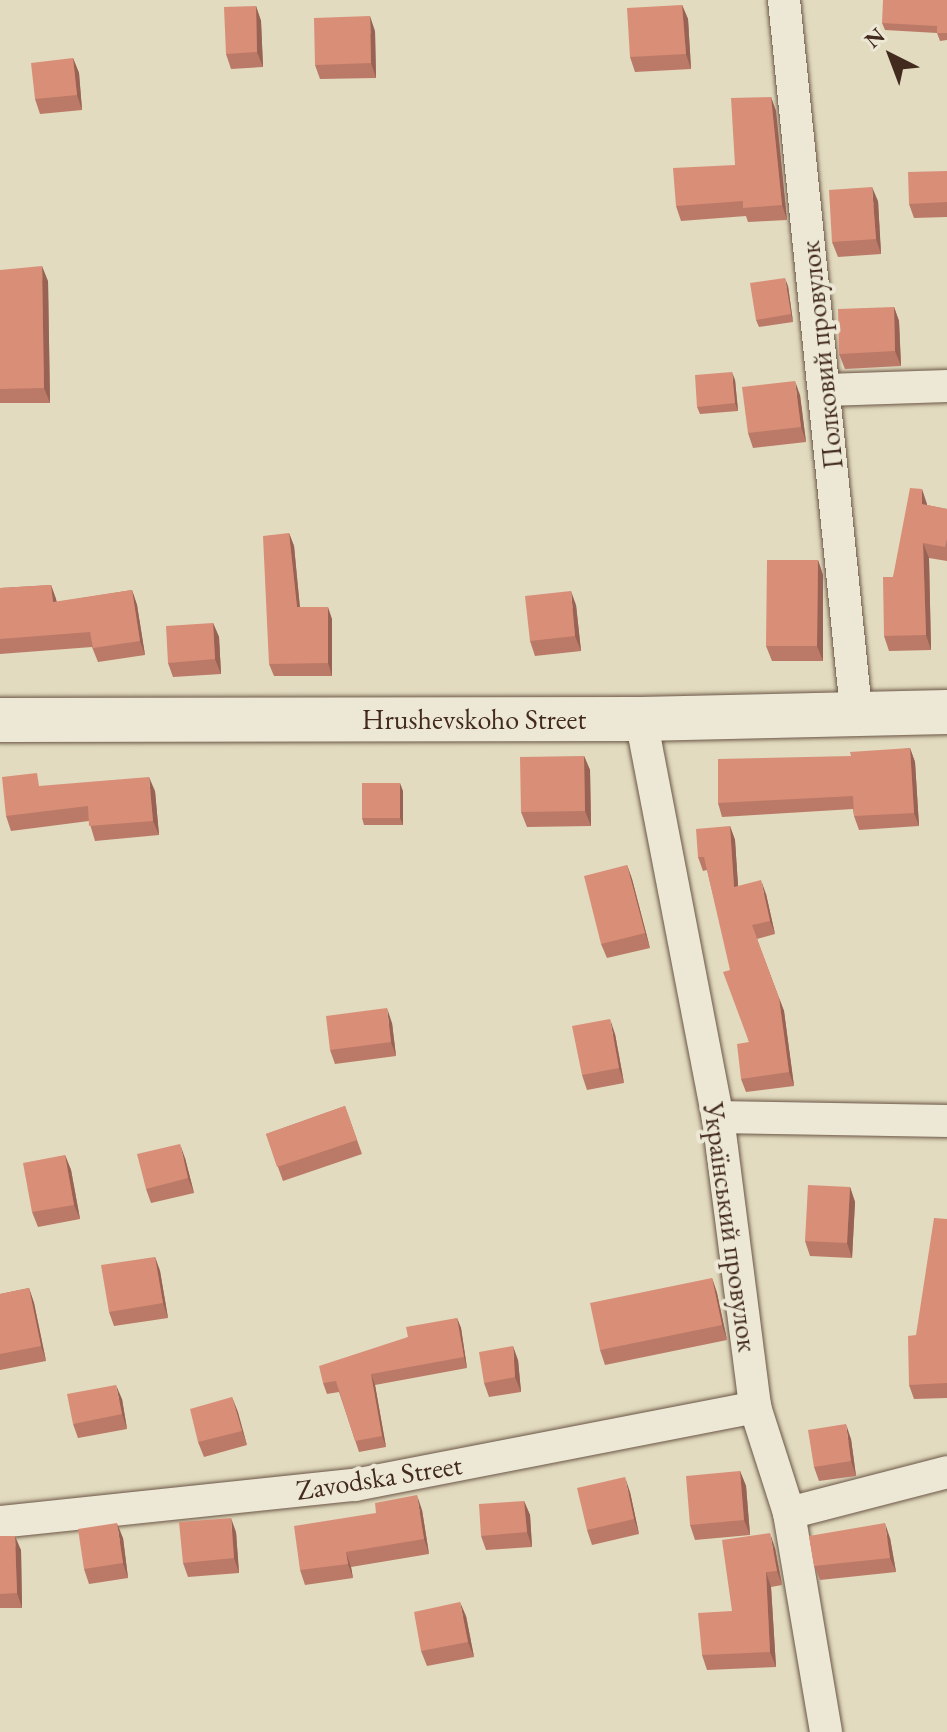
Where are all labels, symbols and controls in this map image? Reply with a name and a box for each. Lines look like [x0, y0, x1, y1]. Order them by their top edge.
north arrow [851, 16, 931, 96]
text: N [858, 21, 891, 55]
street label: Полковий провулок [792, 239, 850, 471]
street label: Hrushevskoho Street [362, 702, 586, 736]
street label: Український провулок [697, 1100, 765, 1354]
street label: Zavodska Street [294, 1447, 464, 1507]

